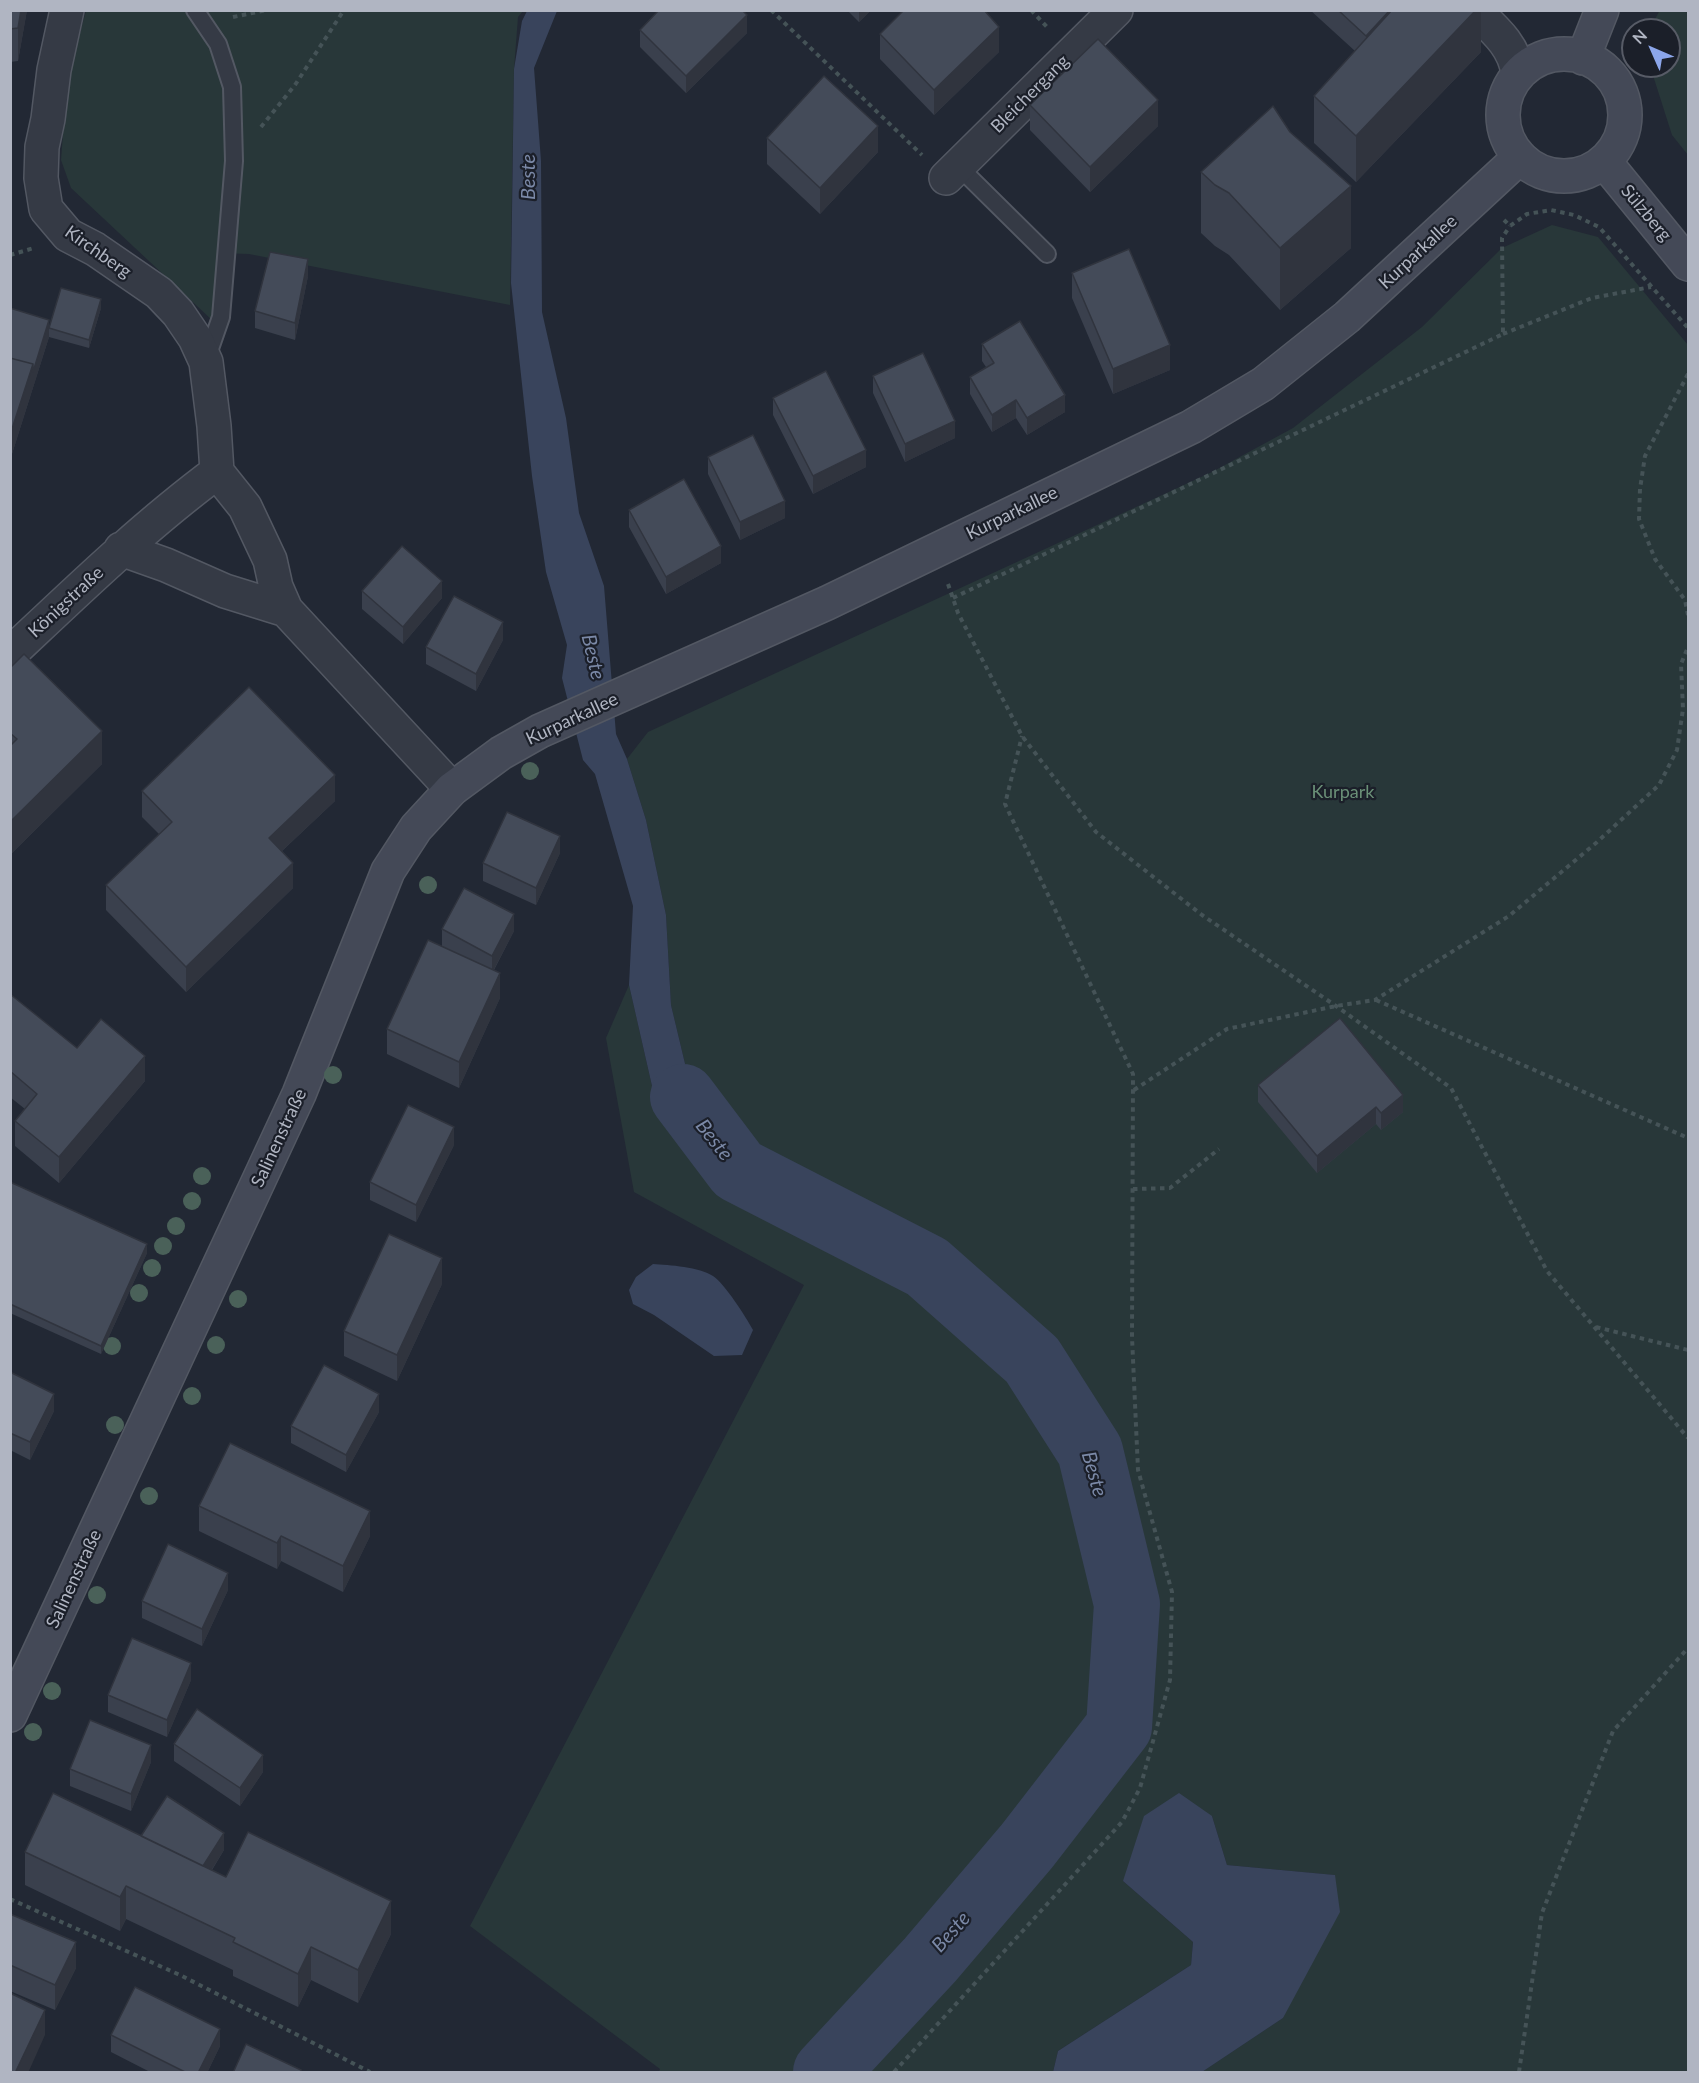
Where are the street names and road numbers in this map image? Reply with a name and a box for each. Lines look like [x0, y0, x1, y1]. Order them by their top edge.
street label: Bleichergang [986, 50, 1074, 138]
street label: Sülzberg [1616, 180, 1676, 246]
street label: Kurparkallee [1374, 210, 1462, 294]
street label: Kirchberg [61, 221, 135, 283]
street label: Kurparkallee [963, 482, 1061, 544]
street label: Königstraße [24, 562, 108, 642]
street label: Kurparkallee [522, 688, 622, 750]
street label: Salinenstraße [247, 1085, 311, 1191]
street label: Salinenstraße [42, 1526, 106, 1632]

